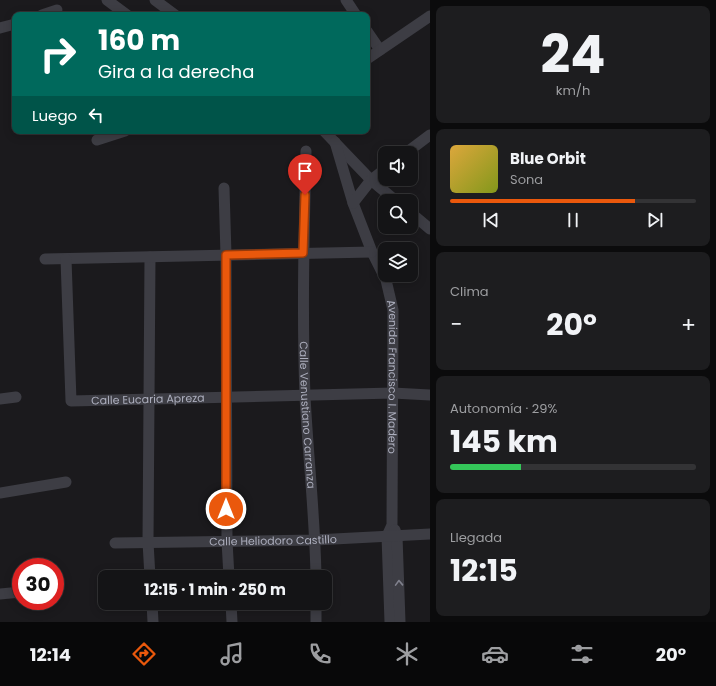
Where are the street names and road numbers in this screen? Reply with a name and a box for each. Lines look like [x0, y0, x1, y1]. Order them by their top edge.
street label: Avenida Francisco I. Madero [383, 298, 401, 454]
street label: Calle Venustiano Carranza [296, 341, 319, 489]
street label: Calle Eucaria Apreza [91, 390, 205, 408]
street label: Calle Heliodoro Castillo [209, 531, 337, 550]

